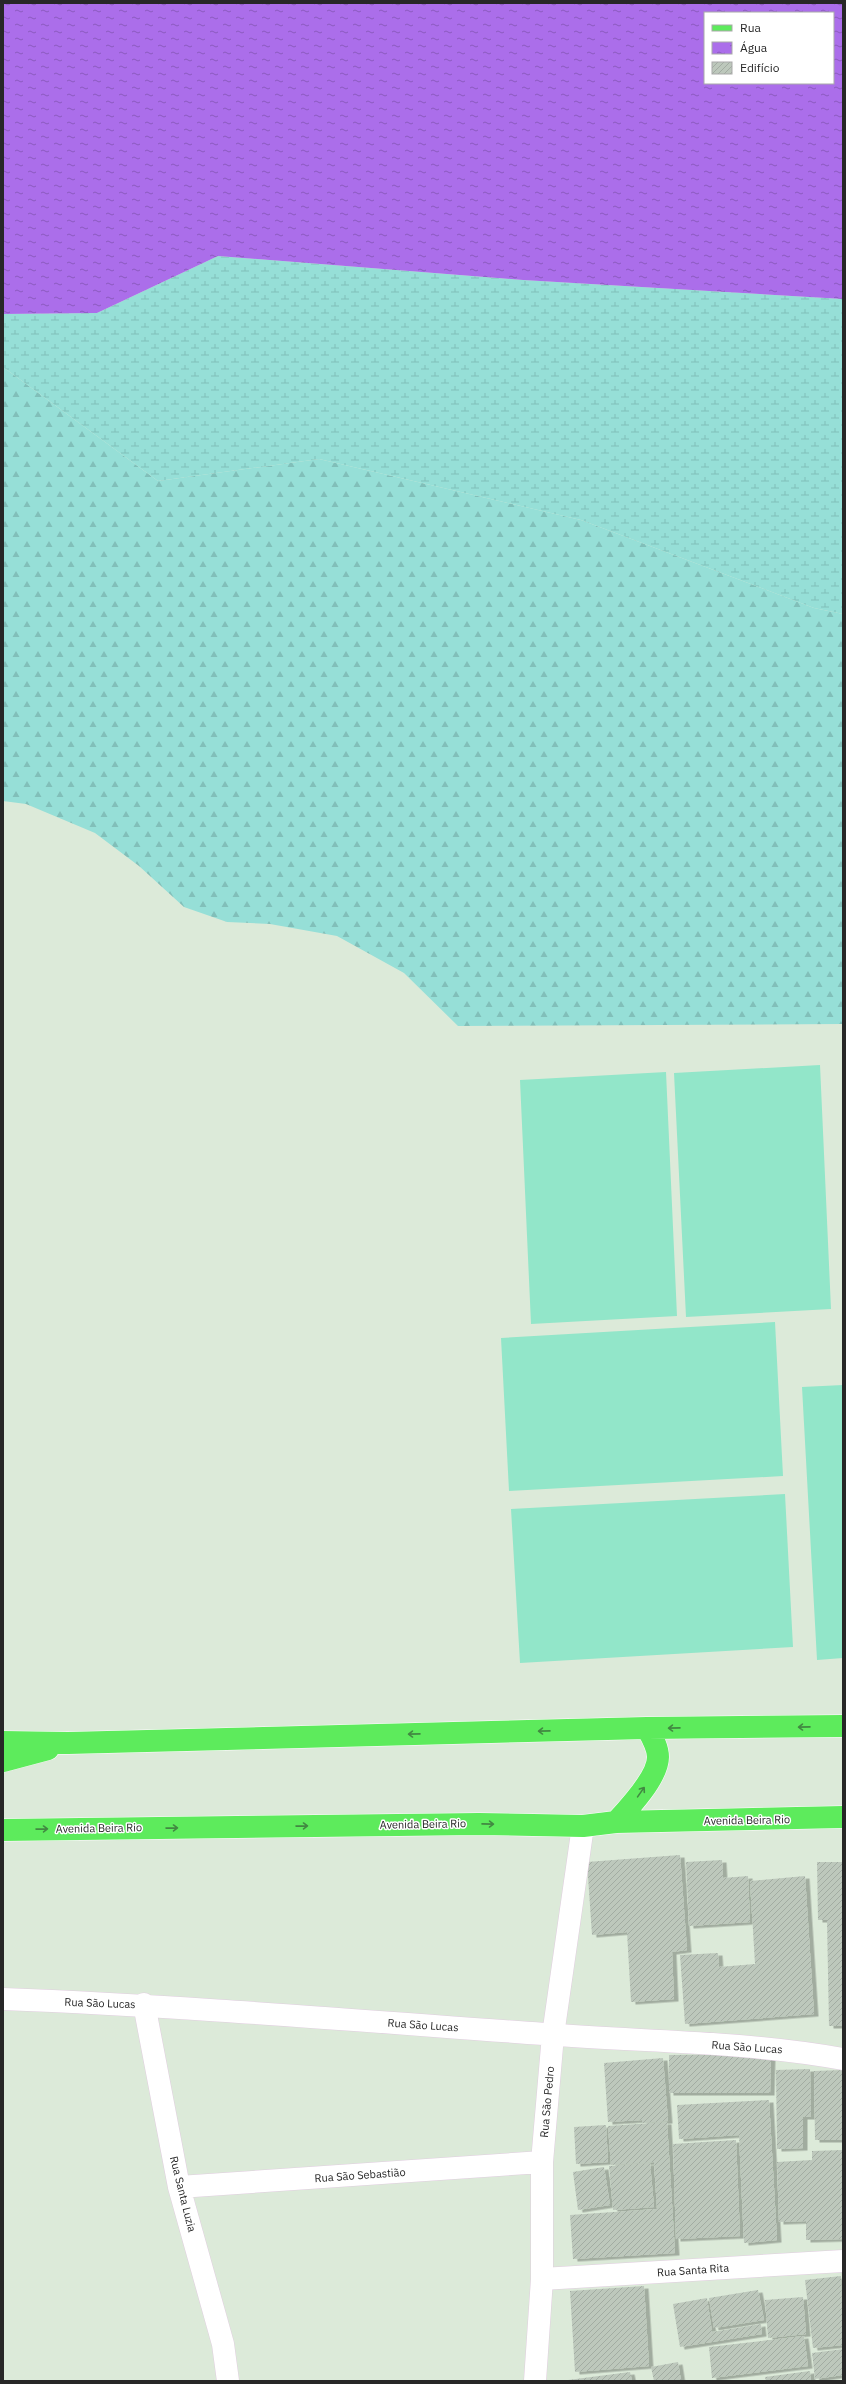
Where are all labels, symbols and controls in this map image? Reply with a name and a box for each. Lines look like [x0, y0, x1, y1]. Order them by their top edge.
legend [704, 12, 834, 84]
text: Rua [740, 20, 761, 35]
text: Água [740, 40, 768, 55]
text: Edifício [740, 60, 780, 75]
one-way arrow [798, 1723, 811, 1731]
one-way arrow [668, 1724, 681, 1732]
one-way arrow [538, 1727, 551, 1735]
one-way arrow [408, 1730, 421, 1738]
one-way arrow [637, 1787, 645, 1798]
street label: Avenida Beira Rio [704, 1812, 790, 1828]
street label: Avenida Beira Rio [380, 1816, 466, 1832]
street label: Avenida Beira Rio [56, 1820, 142, 1836]
one-way arrow [481, 1820, 494, 1828]
one-way arrow [295, 1822, 308, 1830]
one-way arrow [165, 1824, 178, 1831]
one-way arrow [35, 1825, 48, 1833]
street label: Rua São Lucas [64, 1995, 136, 2011]
street label: Rua São Lucas [387, 2016, 459, 2034]
street label: Rua São Lucas [711, 2038, 783, 2056]
street label: Rua São Pedro [537, 2066, 557, 2138]
street label: Rua Santa Luzia [167, 2154, 199, 2234]
street label: Rua São Sebastião [314, 2165, 406, 2185]
street label: Rua Santa Rita [657, 2260, 730, 2279]

